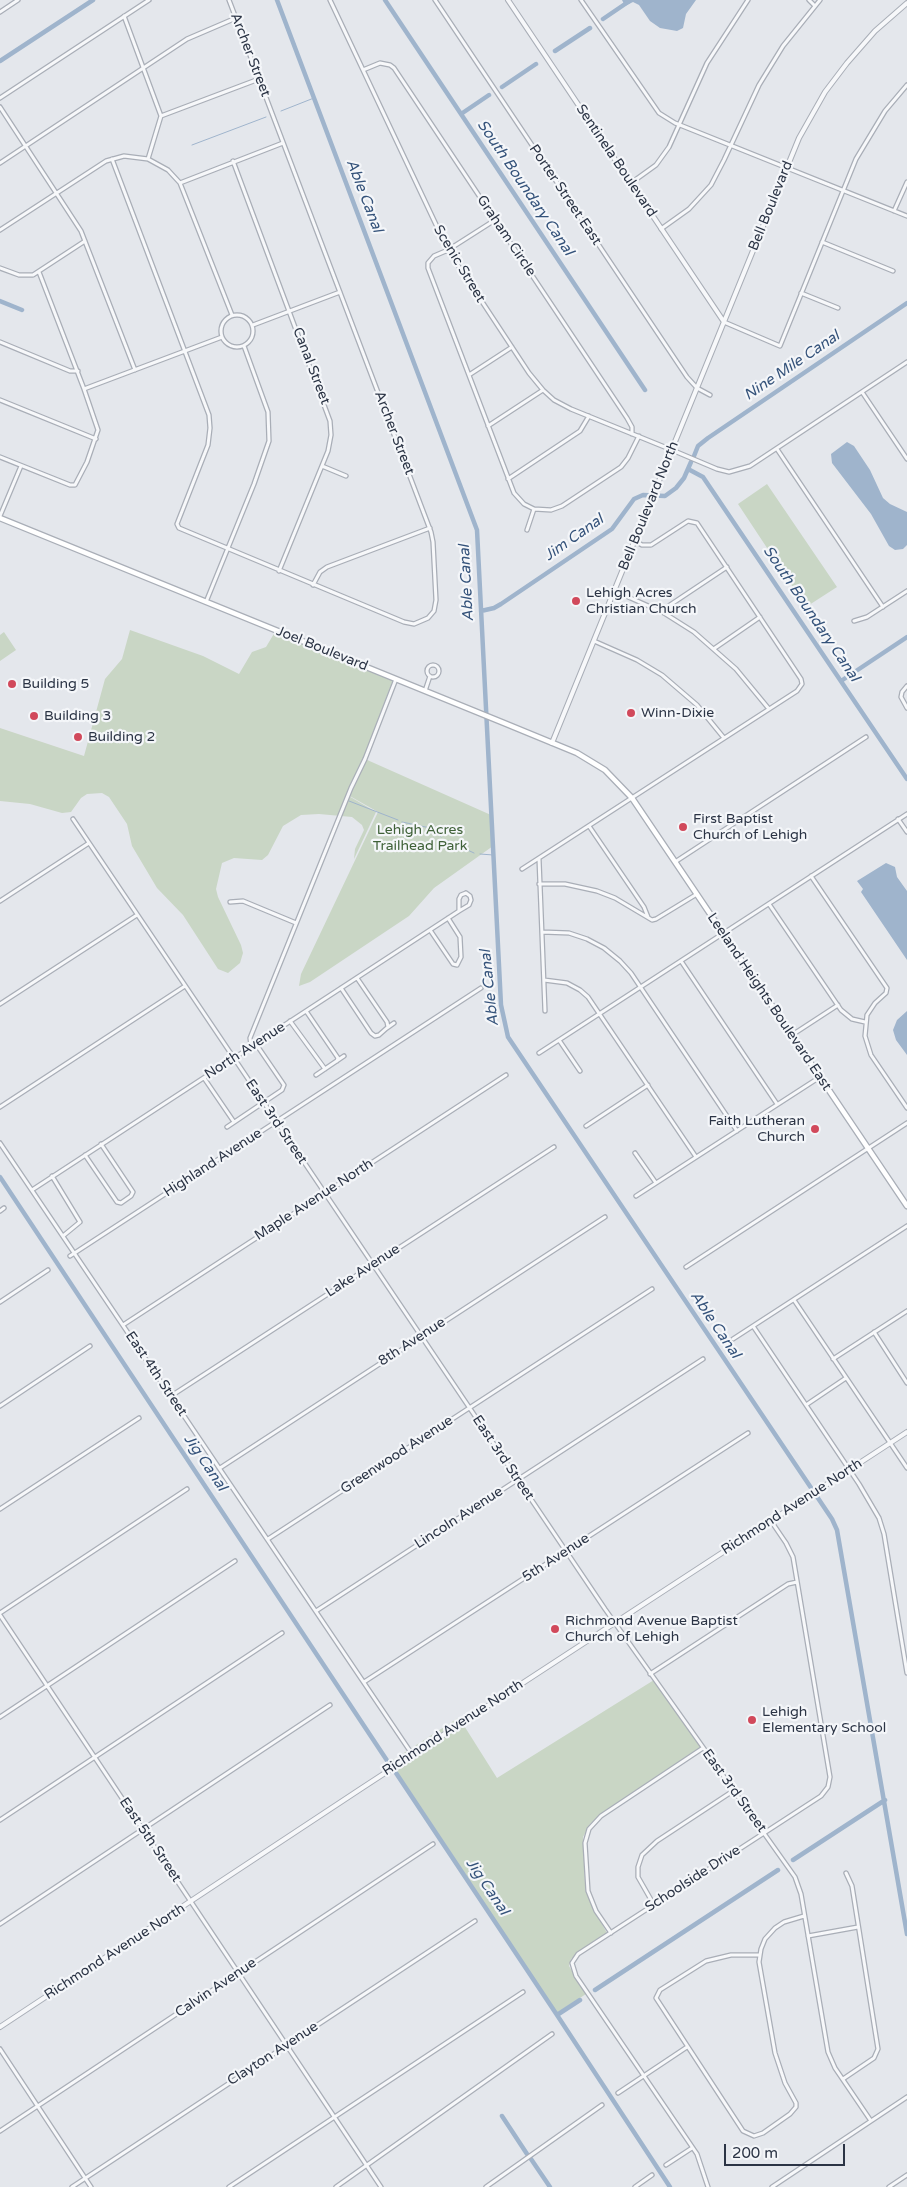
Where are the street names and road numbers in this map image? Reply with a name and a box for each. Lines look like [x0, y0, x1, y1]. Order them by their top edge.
street label: Archer Street [226, 11, 274, 99]
street label: Sentinela Boulevard [572, 101, 660, 221]
street label: Porter Street East [525, 142, 605, 248]
street label: Bell Boulevard [745, 159, 797, 253]
street label: Graham Circle [473, 192, 539, 280]
street label: Scenic Street [429, 222, 489, 306]
street label: Canal Street [289, 325, 333, 407]
street label: Archer Street [370, 389, 418, 477]
street label: Bell Boulevard North [615, 439, 683, 573]
street label: Joel Boulevard [274, 623, 370, 675]
street label: Leeland Heights Boulevard East [703, 910, 835, 1094]
street label: North Avenue [202, 1019, 288, 1083]
street label: East 3rd Street [241, 1076, 311, 1168]
street label: Highland Avenue [161, 1125, 265, 1201]
street label: Maple Avenue North [252, 1155, 376, 1245]
street label: Lake Avenue [323, 1241, 403, 1301]
street label: 8th Avenue [375, 1314, 449, 1370]
street label: East 4th Street [121, 1328, 191, 1420]
street label: Greenwood Avenue [338, 1412, 456, 1498]
street label: East 3rd Street [468, 1412, 538, 1504]
street label: Richmond Avenue North [719, 1455, 865, 1559]
street label: Lincoln Avenue [412, 1483, 506, 1553]
street label: 5th Avenue [519, 1530, 593, 1586]
street label: Richmond Avenue North [380, 1676, 526, 1780]
street label: East 3rd Street [698, 1746, 770, 1836]
street label: East 5th Street [115, 1794, 185, 1886]
street label: Schoolside Drive [642, 1842, 744, 1916]
street label: Richmond Avenue North [42, 1900, 188, 2004]
street label: Calvin Avenue [172, 1955, 260, 2021]
street label: Clayton Avenue [224, 2018, 322, 2090]

